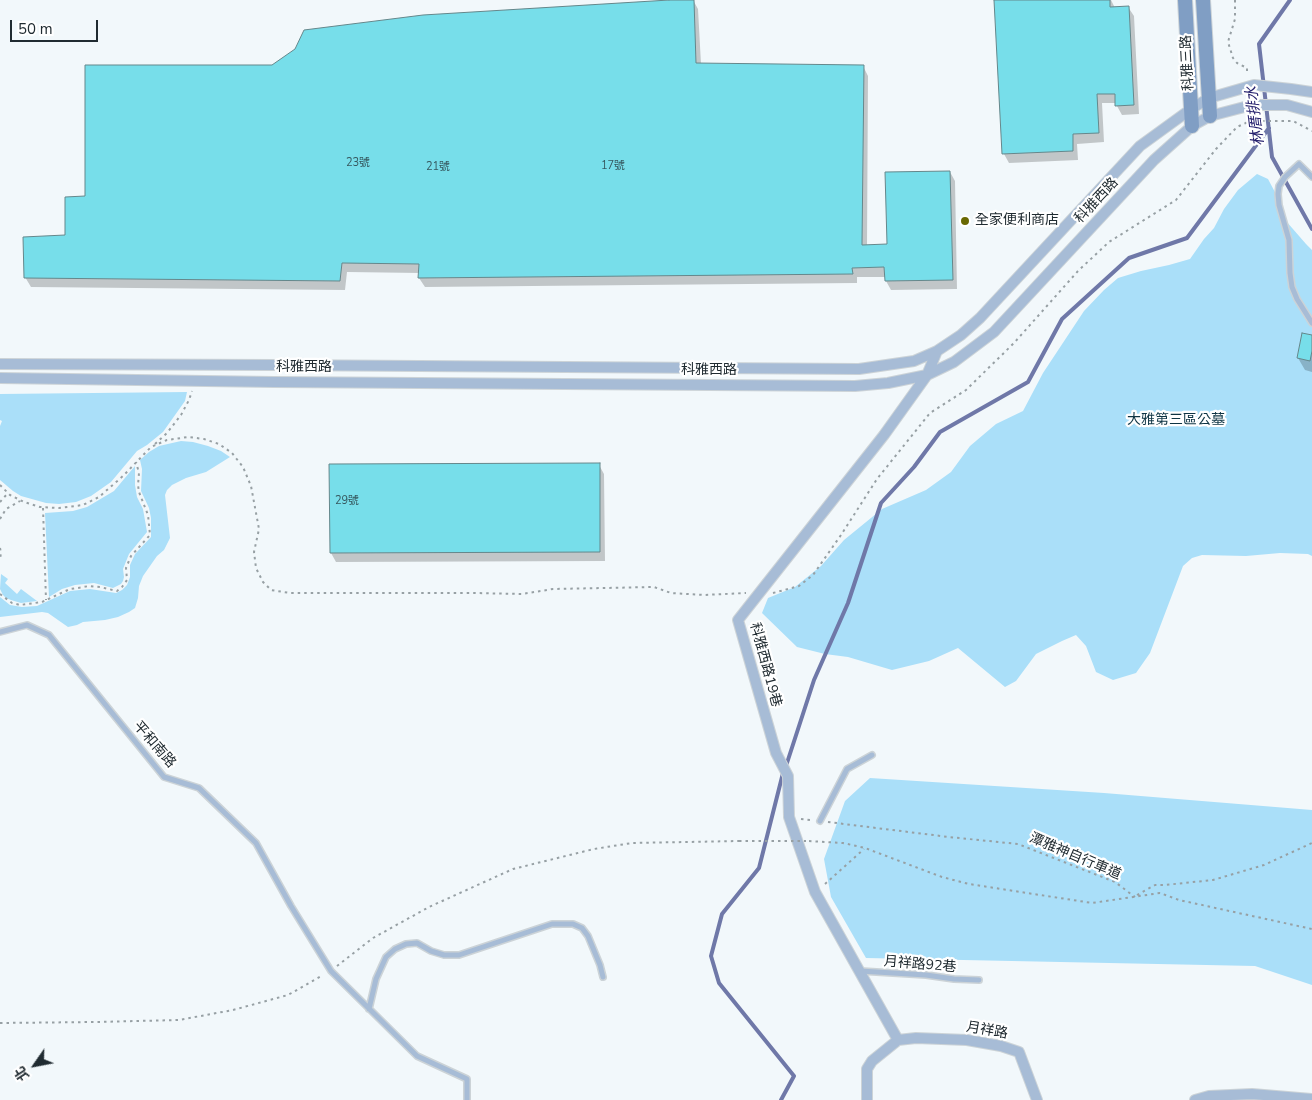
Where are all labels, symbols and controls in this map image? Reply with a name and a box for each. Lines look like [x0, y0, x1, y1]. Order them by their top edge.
scale bar [12, 10, 100, 42]
text: 50 m [18, 19, 53, 39]
street label: 科雅三路 [1178, 35, 1198, 91]
water label: 林厝排水 [1243, 85, 1269, 147]
house number: 23號 [346, 156, 370, 170]
house number: 17號 [601, 159, 625, 173]
house number: 21號 [426, 160, 450, 174]
street label: 科雅西路 [1072, 175, 1122, 227]
place label: 全家便利商店 [975, 213, 1059, 229]
marker: 全家便利商店 [959, 215, 971, 227]
street label: 科雅西路 [276, 360, 332, 376]
street label: 科雅西路 [681, 363, 737, 379]
park label: 大雅第三區公墓 [1127, 413, 1225, 429]
house number: 29號 [335, 494, 359, 508]
street label: 科雅西路19巷 [746, 621, 784, 709]
street label: 平和南路 [129, 718, 179, 772]
street label: 潭雅神自行車道 [1027, 830, 1123, 884]
street label: 月祥路92巷 [883, 953, 957, 977]
street label: 月祥路 [965, 1019, 1009, 1043]
north arrow [10, 1040, 60, 1090]
text: 北 [10, 1062, 34, 1084]

